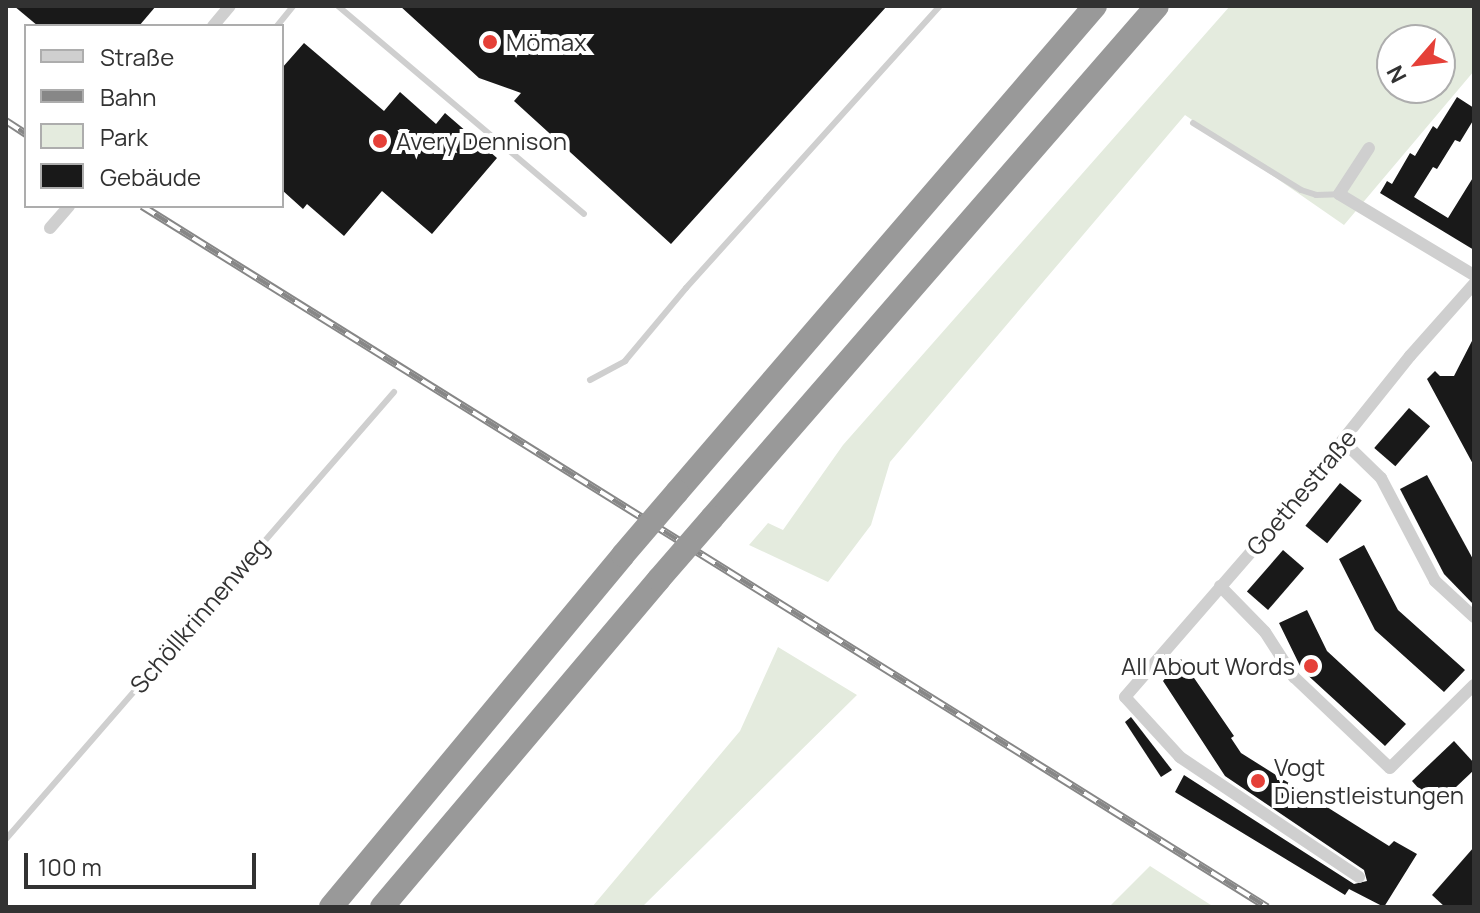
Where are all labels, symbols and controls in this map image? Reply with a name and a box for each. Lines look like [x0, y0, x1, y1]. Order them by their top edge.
legend [24, 24, 284, 208]
north arrow [1376, 24, 1456, 104]
place label: Mömax [506, 28, 587, 56]
marker: Mömax [481, 33, 499, 51]
text: Straße [100, 40, 174, 73]
text: N [1380, 60, 1414, 88]
text: Bahn [100, 80, 157, 113]
text: Park [100, 120, 148, 153]
place label: Avery Dennison [396, 127, 567, 155]
marker: Avery Dennison [371, 132, 389, 150]
text: Gebäude [100, 160, 201, 193]
street label: Goethestraße [1240, 423, 1362, 561]
street label: Schöllkrinnenweg [124, 531, 274, 699]
place label: All About Words [1121, 652, 1295, 680]
marker: All About Words [1302, 657, 1320, 675]
place label: Vogt Dienstleistungen [1274, 753, 1464, 809]
marker: Vogt Dienstleistungen [1249, 772, 1267, 790]
scale bar [28, 837, 260, 887]
text: 100 m [38, 850, 102, 883]

